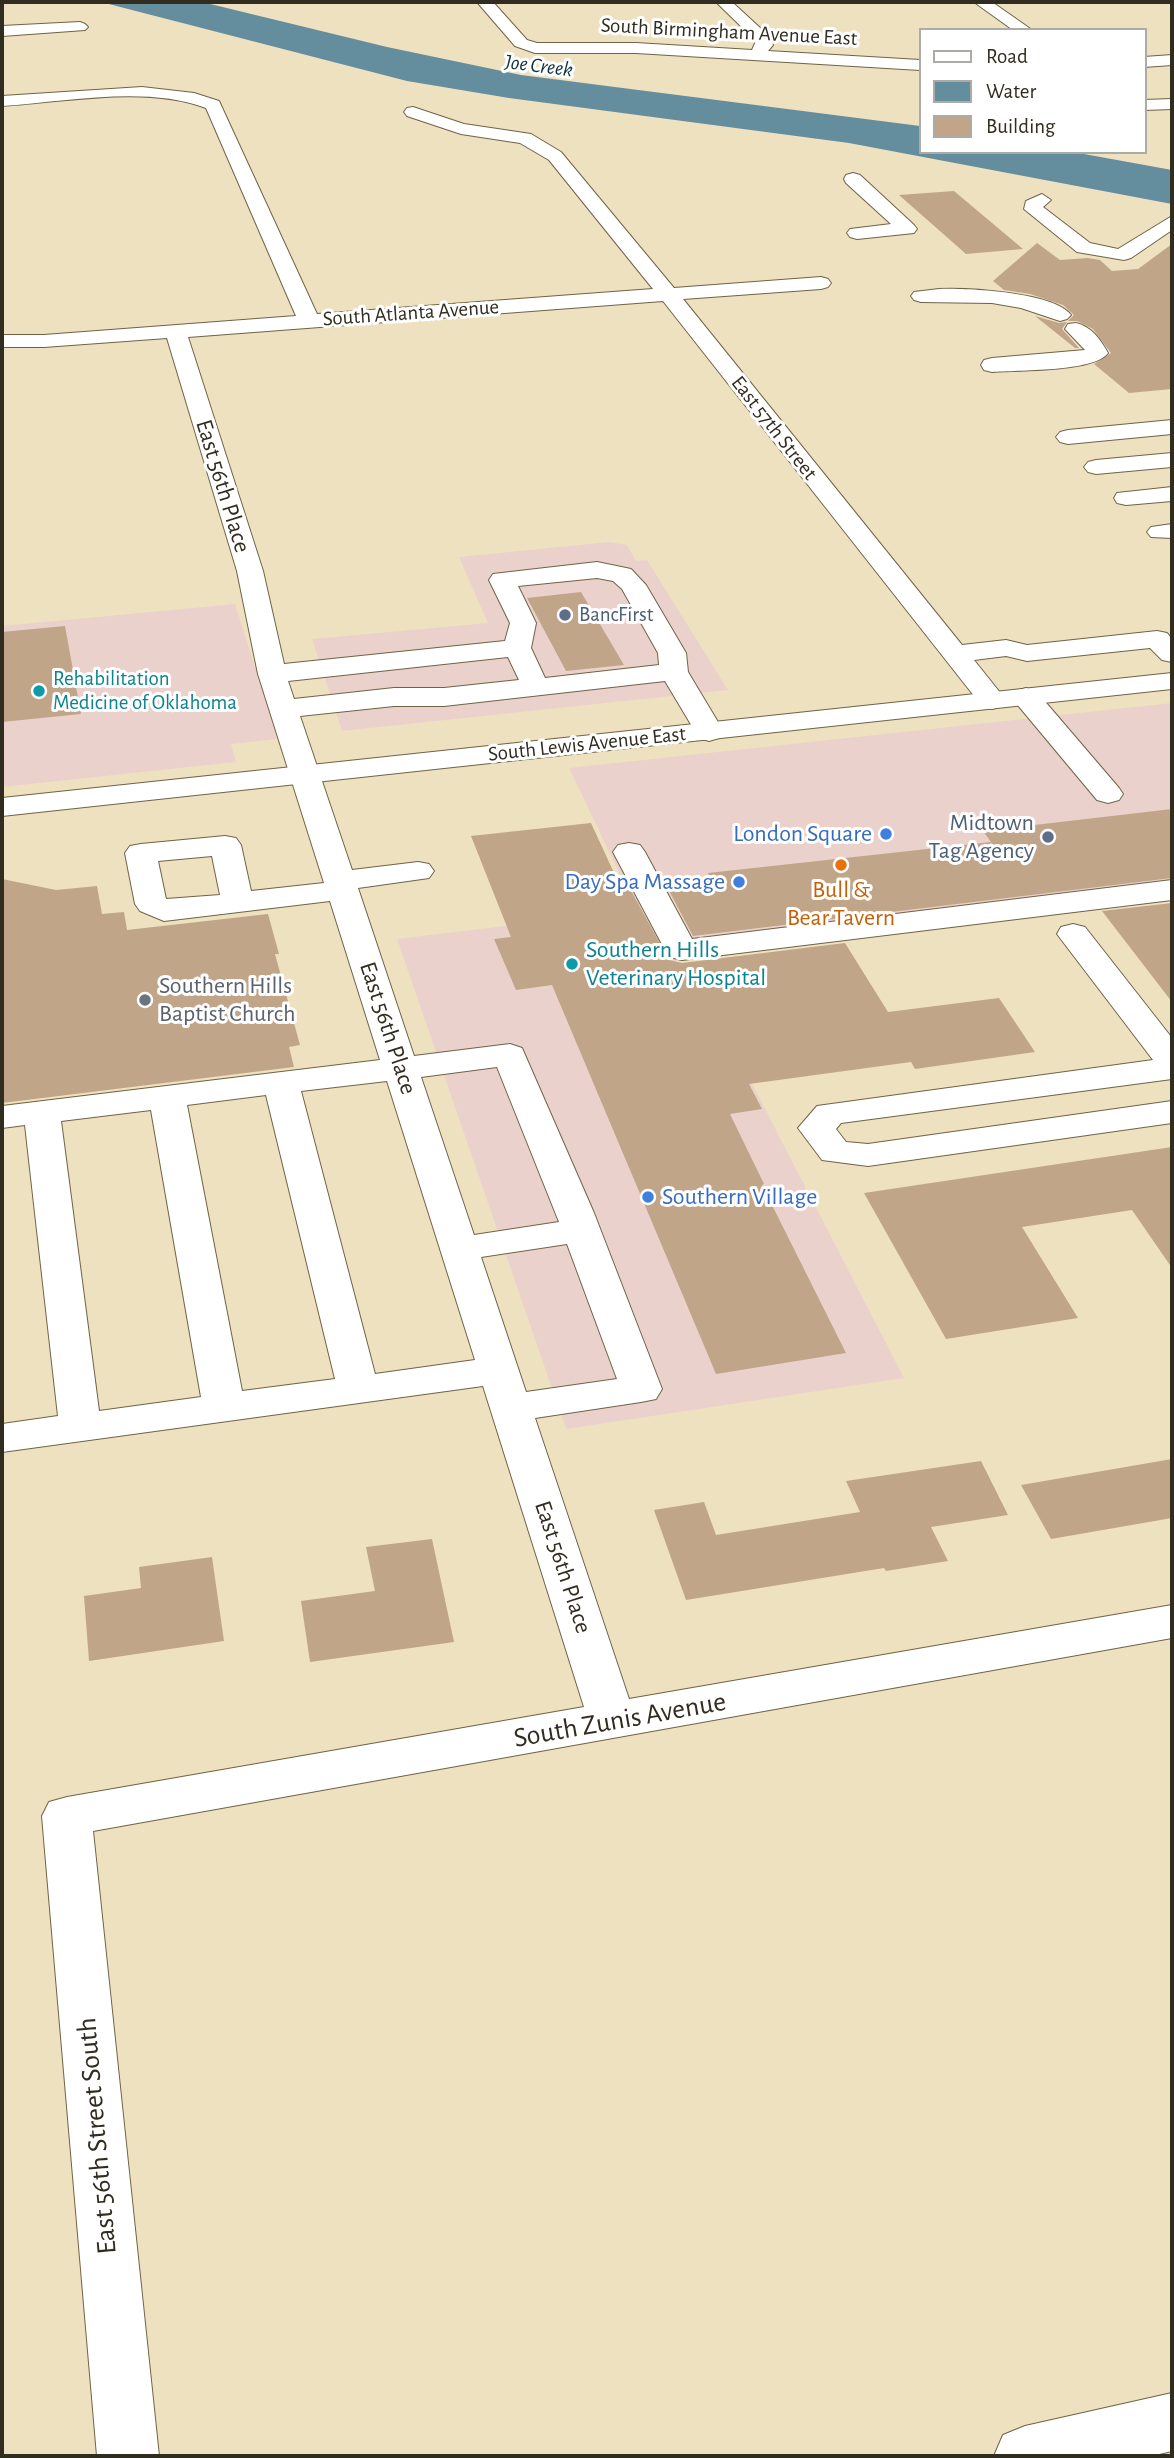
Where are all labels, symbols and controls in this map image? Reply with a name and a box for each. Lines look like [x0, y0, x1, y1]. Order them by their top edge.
street label: South Birmingham Avenue East [600, 13, 858, 51]
legend [918, 28, 1146, 154]
text: Road [986, 46, 1028, 67]
water label: Joe Creek [504, 49, 574, 83]
text: Water [986, 81, 1036, 102]
text: Building [986, 116, 1055, 137]
street label: South Atlanta Avenue [322, 294, 500, 332]
street label: East 57th Street [725, 371, 823, 485]
street label: East 56th Place [189, 416, 257, 556]
place label: BancFirst [579, 602, 653, 628]
marker: BancFirst [557, 607, 573, 623]
place label: Rehabilitation Medicine of Oklahoma [53, 666, 237, 716]
marker: Rehabilitation Medicine of Oklahoma [31, 683, 47, 699]
street label: South Lewis Avenue East [487, 721, 687, 767]
place label: Midtown Tag Agency [929, 809, 1034, 865]
place label: London Square [733, 820, 872, 848]
marker: London Square [878, 826, 894, 842]
marker: Midtown Tag Agency [1040, 829, 1056, 845]
marker: Bull & Bear Tavern [833, 857, 849, 873]
place label: Day Spa Massage [565, 868, 725, 896]
marker: Day Spa Massage [731, 874, 747, 890]
place label: Bull & Bear Tavern [787, 876, 895, 932]
place label: Southern Hills Veterinary Hospital [586, 936, 766, 992]
marker: Southern Hills Veterinary Hospital [564, 956, 580, 972]
street label: East 56th Place [353, 958, 423, 1098]
place label: Southern Hills Baptist Church [159, 972, 296, 1028]
marker: Southern Hills Baptist Church [137, 992, 153, 1008]
place label: Southern Village [662, 1183, 817, 1211]
marker: Southern Village [640, 1189, 656, 1205]
street label: East 56th Place [528, 1497, 598, 1637]
street label: South Zunis Avenue [511, 1685, 729, 1755]
street label: East 56th Street South [70, 2016, 124, 2256]

